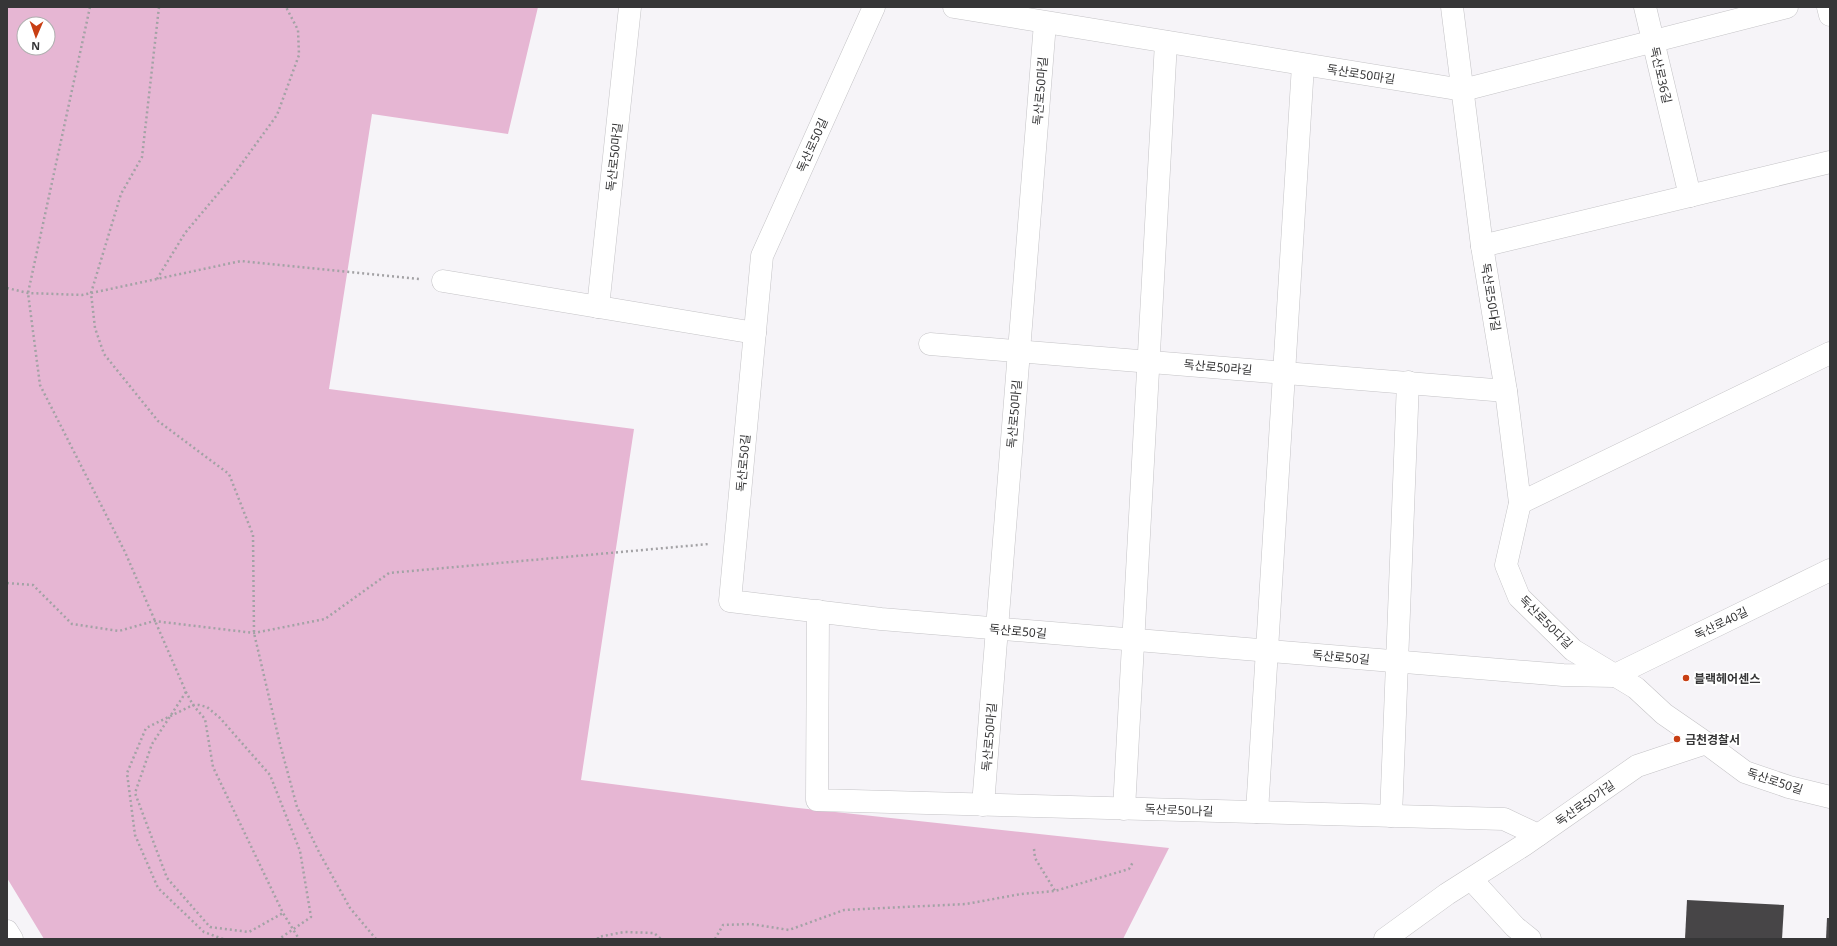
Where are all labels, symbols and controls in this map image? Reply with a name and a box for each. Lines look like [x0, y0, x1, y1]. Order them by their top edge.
north arrow [16, 16, 56, 56]
text: N [31, 39, 40, 54]
street label: 독산로36길 [1646, 45, 1676, 105]
street label: 독산로50마길 [1029, 56, 1051, 126]
street label: 독산로50마길 [1326, 60, 1396, 88]
street label: 독산로50길 [792, 115, 832, 175]
street label: 독산로50마길 [602, 122, 626, 192]
street label: 독산로50다길 [1477, 262, 1505, 332]
street label: 독산로50라길 [1183, 356, 1253, 378]
street label: 독산로50마길 [1003, 379, 1025, 449]
street label: 독산로50길 [732, 433, 754, 493]
street label: 독산로50다길 [1516, 592, 1576, 652]
street label: 독산로40길 [1691, 603, 1751, 643]
street label: 독산로50길 [988, 620, 1048, 642]
street label: 독산로50길 [1311, 646, 1371, 668]
place label: 블랙헤어센스 [1694, 670, 1760, 687]
marker: 블랙헤어센스 [1681, 673, 1691, 683]
street label: 독산로50마길 [978, 702, 1000, 772]
place label: 금천경찰서 [1685, 731, 1740, 748]
marker: 금천경찰서 [1672, 734, 1682, 744]
street label: 독산로50길 [1745, 764, 1805, 798]
street label: 독산로50가길 [1552, 776, 1618, 830]
street label: 독산로50나길 [1144, 800, 1214, 820]

